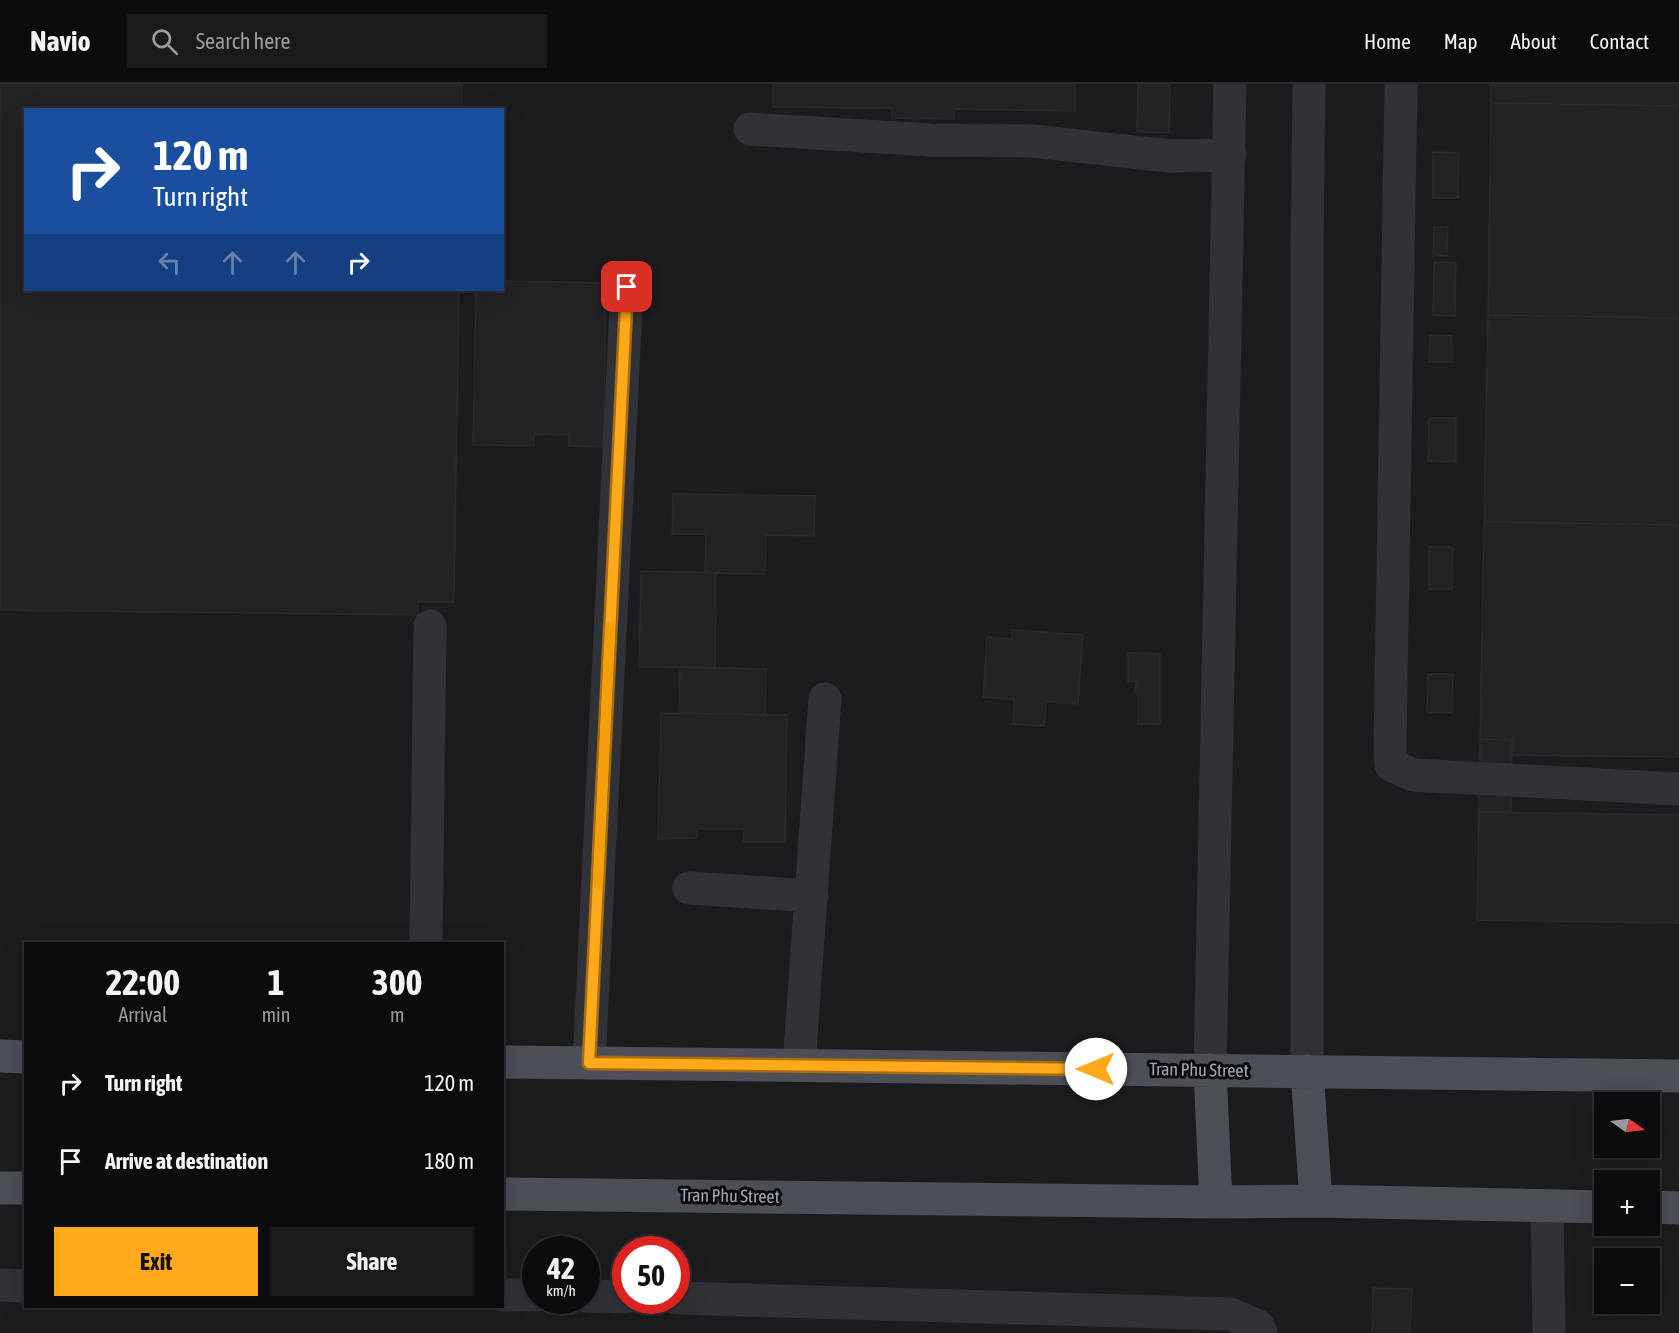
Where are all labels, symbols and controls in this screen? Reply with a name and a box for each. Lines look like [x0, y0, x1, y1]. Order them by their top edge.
search box [127, 14, 547, 68]
text: Navio [30, 25, 91, 57]
icon: search [148, 25, 181, 58]
text: Search here [196, 28, 291, 54]
text: Home [1364, 29, 1411, 53]
text: Map [1444, 29, 1478, 53]
text: About [1511, 29, 1557, 53]
text: Contact [1590, 29, 1649, 53]
text: 120 m [153, 131, 248, 179]
icon: right [54, 132, 132, 210]
text: Turn right [153, 181, 248, 212]
icon: left [153, 246, 186, 279]
icon: ahead [216, 246, 249, 279]
icon: ahead [279, 246, 312, 279]
icon: right [342, 246, 375, 279]
pin [601, 261, 652, 312]
icon: arrive [610, 270, 643, 303]
text: 22:00 [105, 961, 180, 1003]
text: 1 [268, 961, 284, 1003]
text: 300 [372, 961, 423, 1003]
text: Arrival [118, 1003, 167, 1026]
text: min [262, 1003, 290, 1026]
text: m [390, 1003, 404, 1026]
position arrow [1064, 1037, 1128, 1101]
street label: Tran Phu Street [1149, 1058, 1249, 1081]
icon: right [54, 1067, 87, 1100]
text: Turn right [105, 1070, 182, 1096]
text: 120 m [424, 1070, 474, 1096]
north arrow [1594, 1092, 1660, 1158]
map controls [1594, 1092, 1660, 1314]
icon: arrive [54, 1145, 87, 1178]
text: Arrive at destination [105, 1148, 268, 1174]
text: 180 m [424, 1148, 474, 1174]
button: + [1594, 1170, 1660, 1236]
street label: Tran Phu Street [680, 1184, 780, 1207]
button: Exit [54, 1227, 258, 1296]
button: Share [270, 1227, 474, 1296]
speed limit sign: 50 [612, 1236, 690, 1314]
button: − [1594, 1248, 1660, 1314]
text: 42 [547, 1251, 575, 1285]
text: km/h [546, 1282, 576, 1299]

